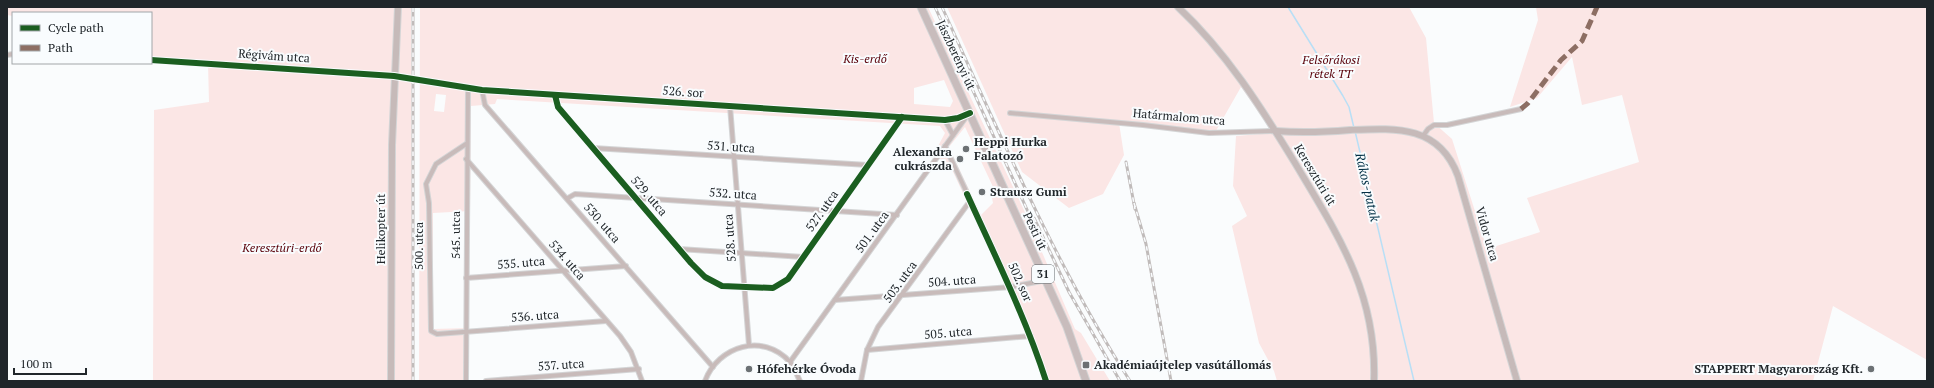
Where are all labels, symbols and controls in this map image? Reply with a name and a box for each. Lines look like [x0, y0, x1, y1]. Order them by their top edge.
legend [12, 12, 152, 64]
street label: Jászberényi út [934, 17, 979, 93]
text: Cycle path [48, 20, 104, 35]
text: Path [48, 40, 73, 55]
street label: Régivám utca [238, 46, 310, 65]
park label: Kis-erdő [842, 51, 888, 66]
park label: Felsőrákosi rétek TT [1301, 52, 1360, 81]
street label: 526. sor [662, 83, 705, 100]
street label: Határmalom utca [1132, 105, 1226, 128]
place label: Heppi Hurka Falatozó [974, 134, 1047, 163]
street label: 531. utca [707, 137, 755, 156]
street label: Keresztúri út [1291, 141, 1340, 209]
place label: Alexandra cukrászda [893, 144, 952, 173]
marker: Heppi Hurka Falatozó [961, 144, 971, 154]
water label: Rákos-patak [1351, 150, 1385, 224]
marker: Alexandra cukrászda [955, 154, 965, 164]
street label: 529. utca [628, 173, 671, 219]
street label: 532. utca [709, 184, 757, 203]
place label: Strausz Gumi [990, 184, 1067, 199]
street label: 527. utca [802, 187, 841, 234]
marker: Strausz Gumi [977, 187, 987, 197]
street label: Helikopter út [373, 193, 388, 264]
street label: 530. utca [581, 200, 624, 246]
street label: Vidor utca [1473, 205, 1502, 263]
street label: 501. utca [851, 208, 892, 256]
street label: Pesti út [1020, 209, 1051, 253]
street label: 545. utca [448, 211, 463, 259]
street label: 528. utca [720, 214, 739, 262]
street label: 500. utca [411, 222, 426, 270]
street label: 534. utca [546, 237, 589, 283]
park label: Keresztúri-erdő [241, 240, 323, 255]
street label: 535. utca [496, 253, 546, 272]
street label: 503. utca [879, 258, 920, 306]
street label: 502. sor [1005, 260, 1036, 304]
road number: 31 [1032, 265, 1054, 283]
street label: 504. utca [928, 271, 976, 290]
street label: 536. utca [511, 306, 559, 325]
street label: 505. utca [923, 323, 973, 342]
scale bar [14, 350, 86, 376]
street label: 537. utca [537, 355, 585, 374]
text: 100 m [20, 356, 53, 371]
place label: Akadémiaújtelep vasútállomás [1094, 357, 1272, 372]
marker: Akadémiaújtelep vasútállomás [1081, 360, 1091, 370]
place label: Hófehérke Óvoda [757, 361, 857, 376]
place label: STAPPERT Magyarország Kft. [1694, 361, 1863, 376]
marker: Hófehérke Óvoda [744, 364, 754, 374]
marker: STAPPERT Magyarország Kft. [1866, 364, 1876, 374]

